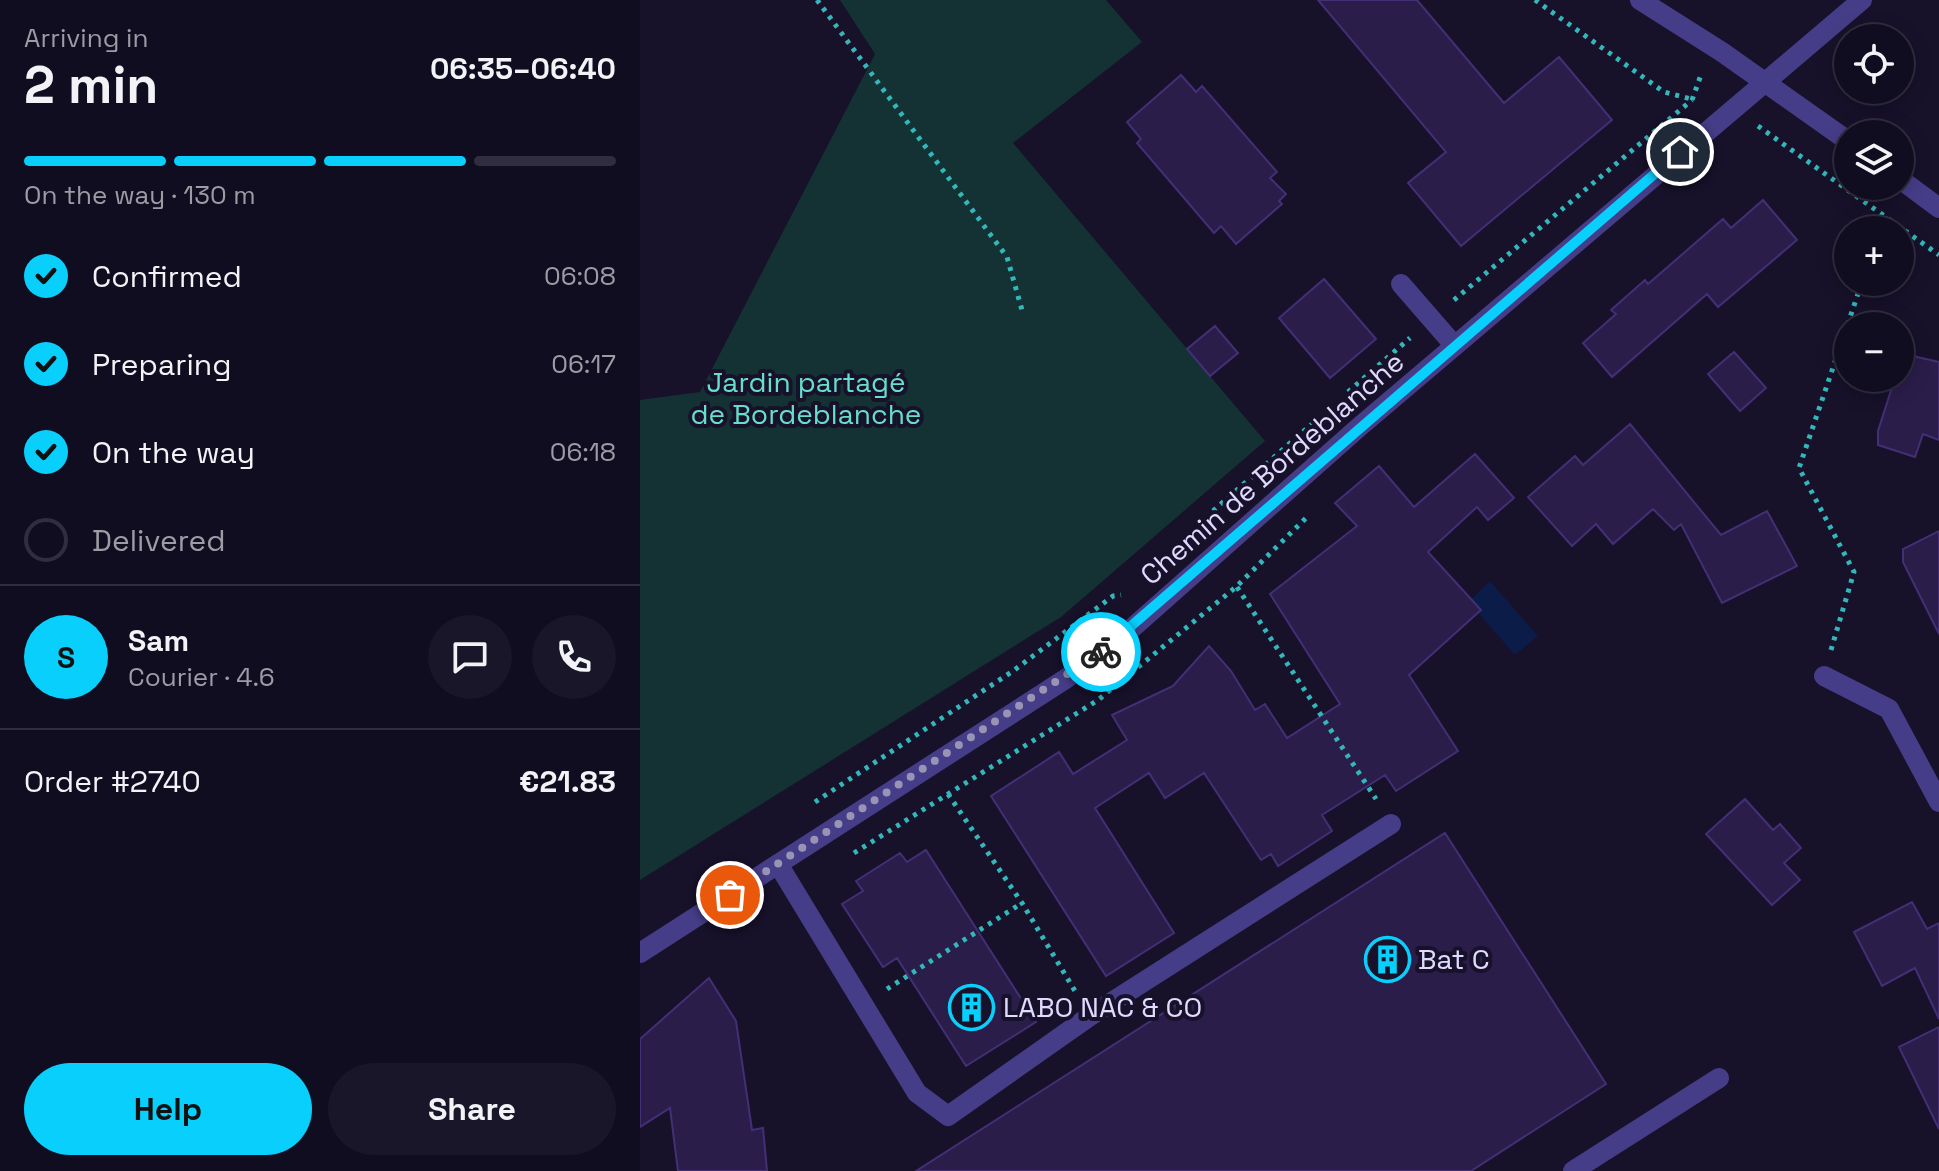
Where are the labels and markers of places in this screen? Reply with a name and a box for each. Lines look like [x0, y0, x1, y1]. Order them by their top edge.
pin [1646, 118, 1714, 186]
pin [696, 861, 764, 929]
building icon: Bat C [1363, 935, 1411, 983]
place label: Bat C [1418, 941, 1490, 977]
building icon: LABO NAC & CO [948, 983, 996, 1031]
place label: LABO NAC & CO [1003, 989, 1202, 1025]

